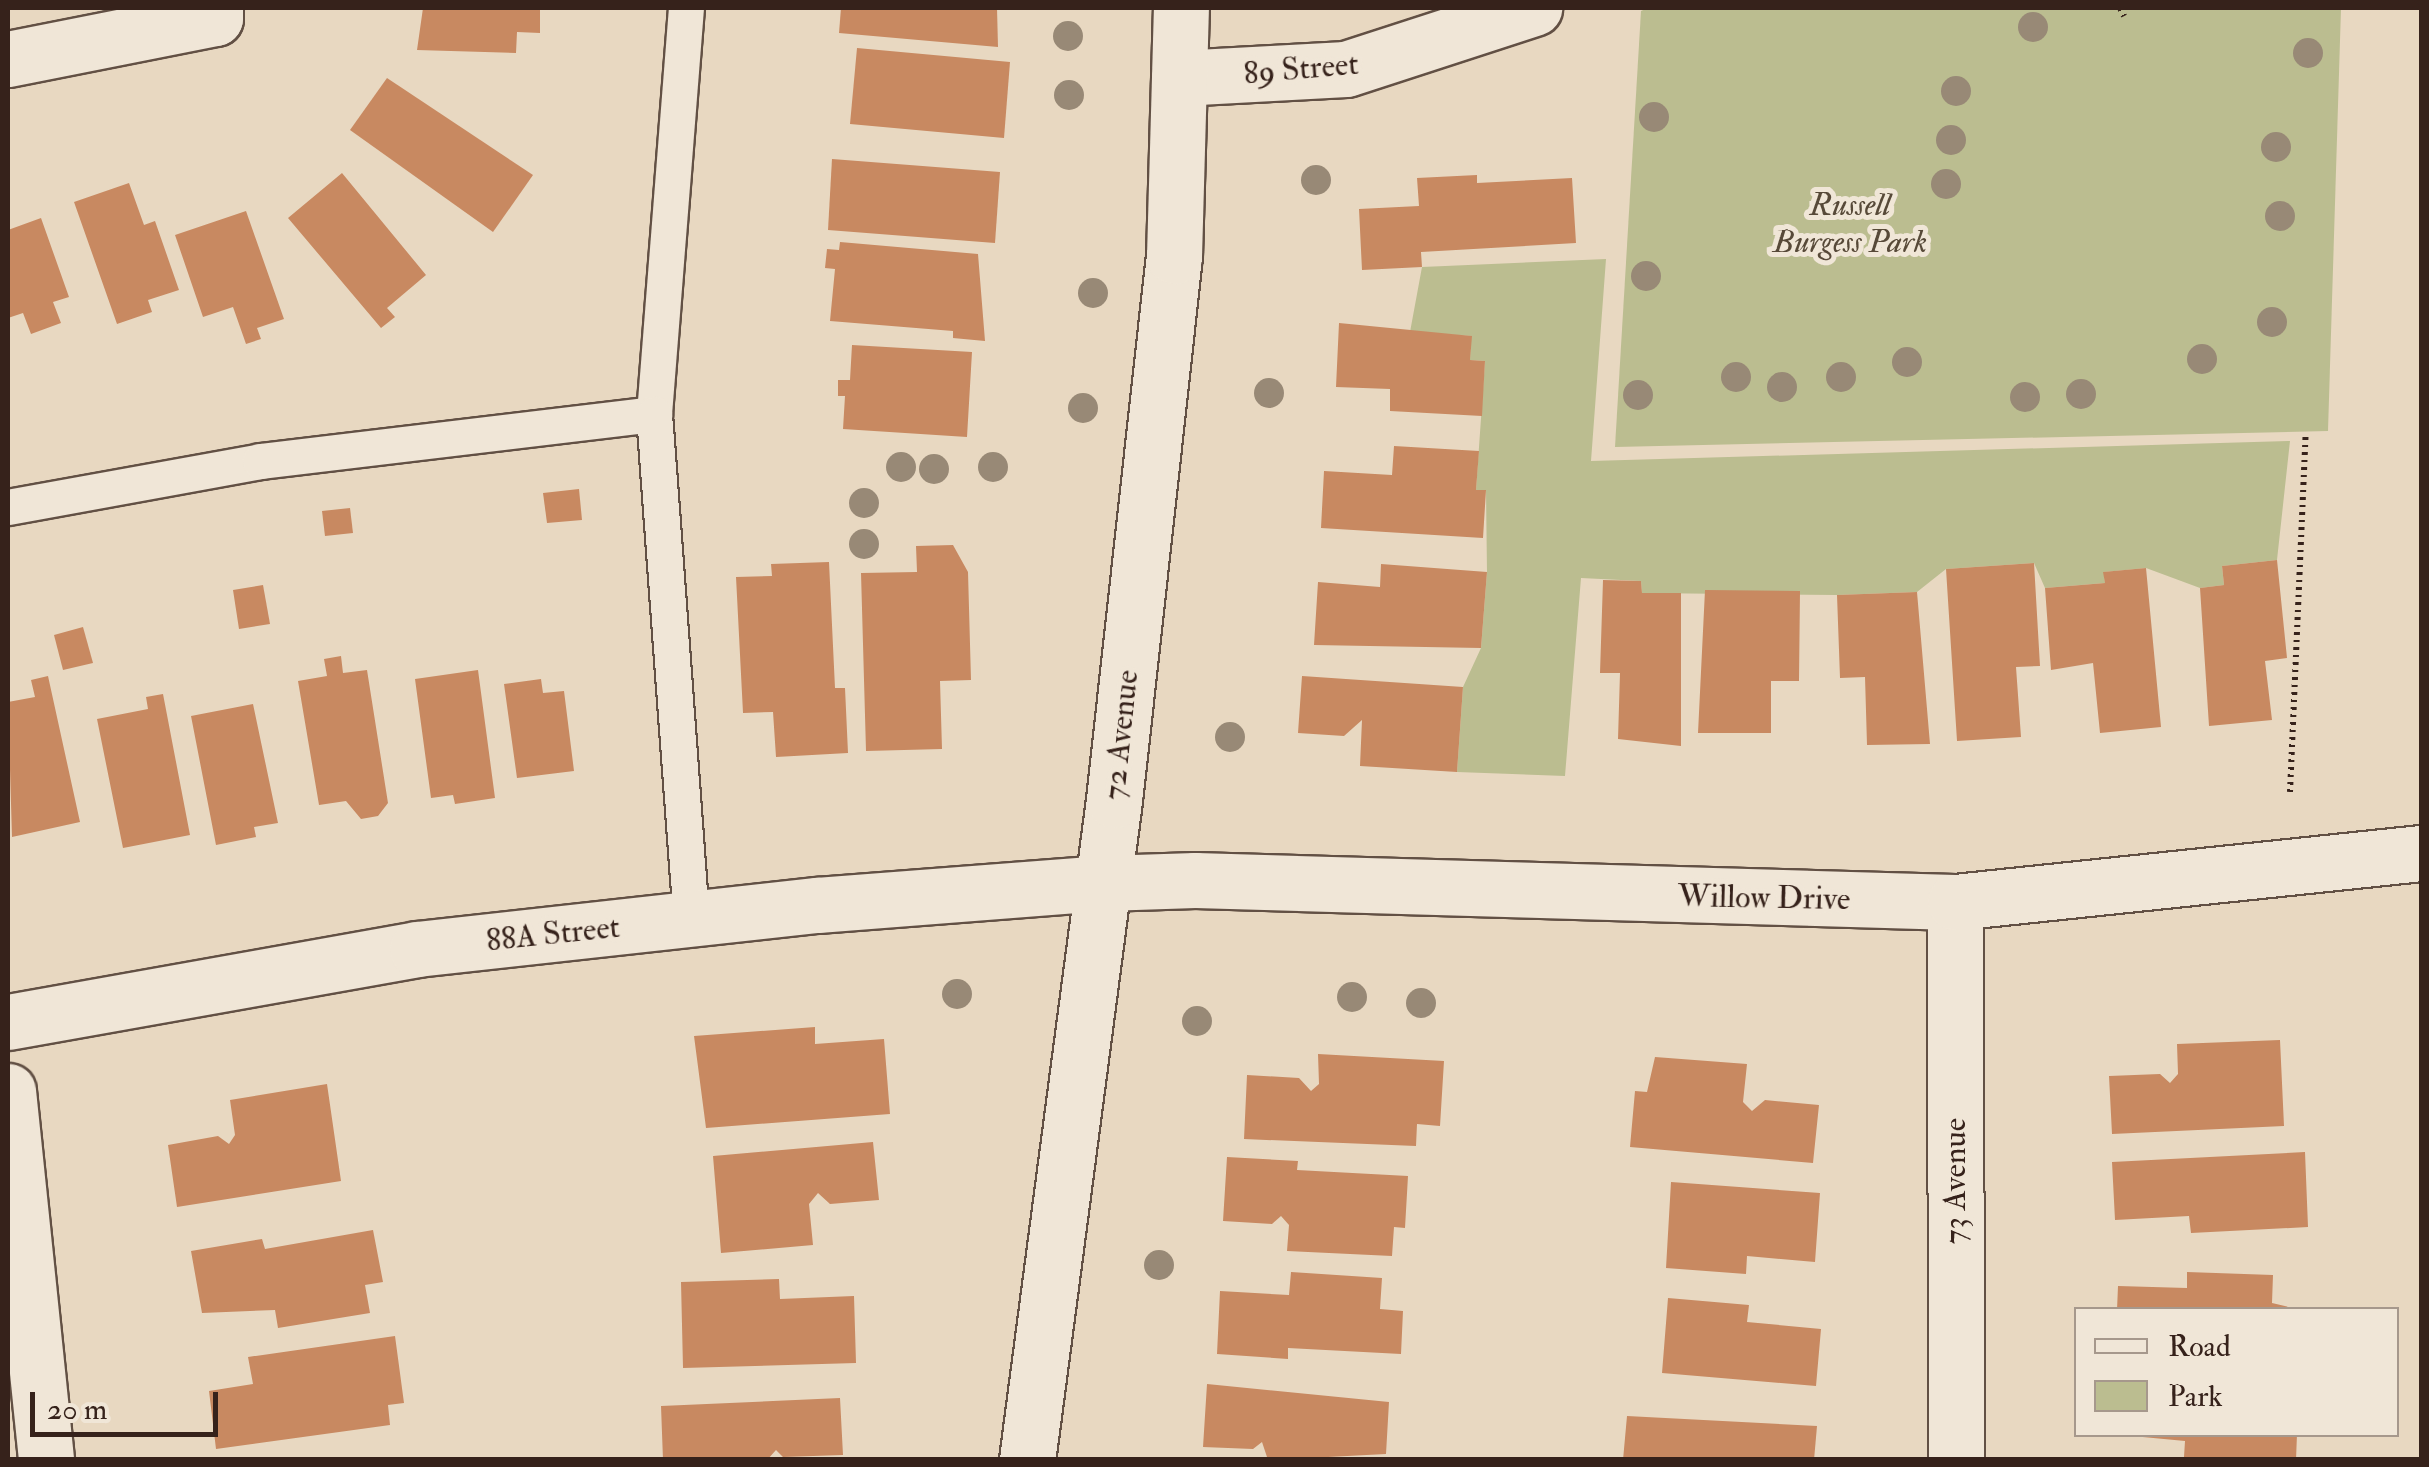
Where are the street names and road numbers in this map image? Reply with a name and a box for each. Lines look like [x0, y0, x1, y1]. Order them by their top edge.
street label: 89 Street [1242, 45, 1360, 93]
street label: 72 Avenue [1095, 668, 1147, 802]
street label: Willow Drive [1678, 877, 1850, 919]
street label: 88A Street [484, 908, 622, 960]
street label: 73 Avenue [1936, 1118, 1974, 1244]

